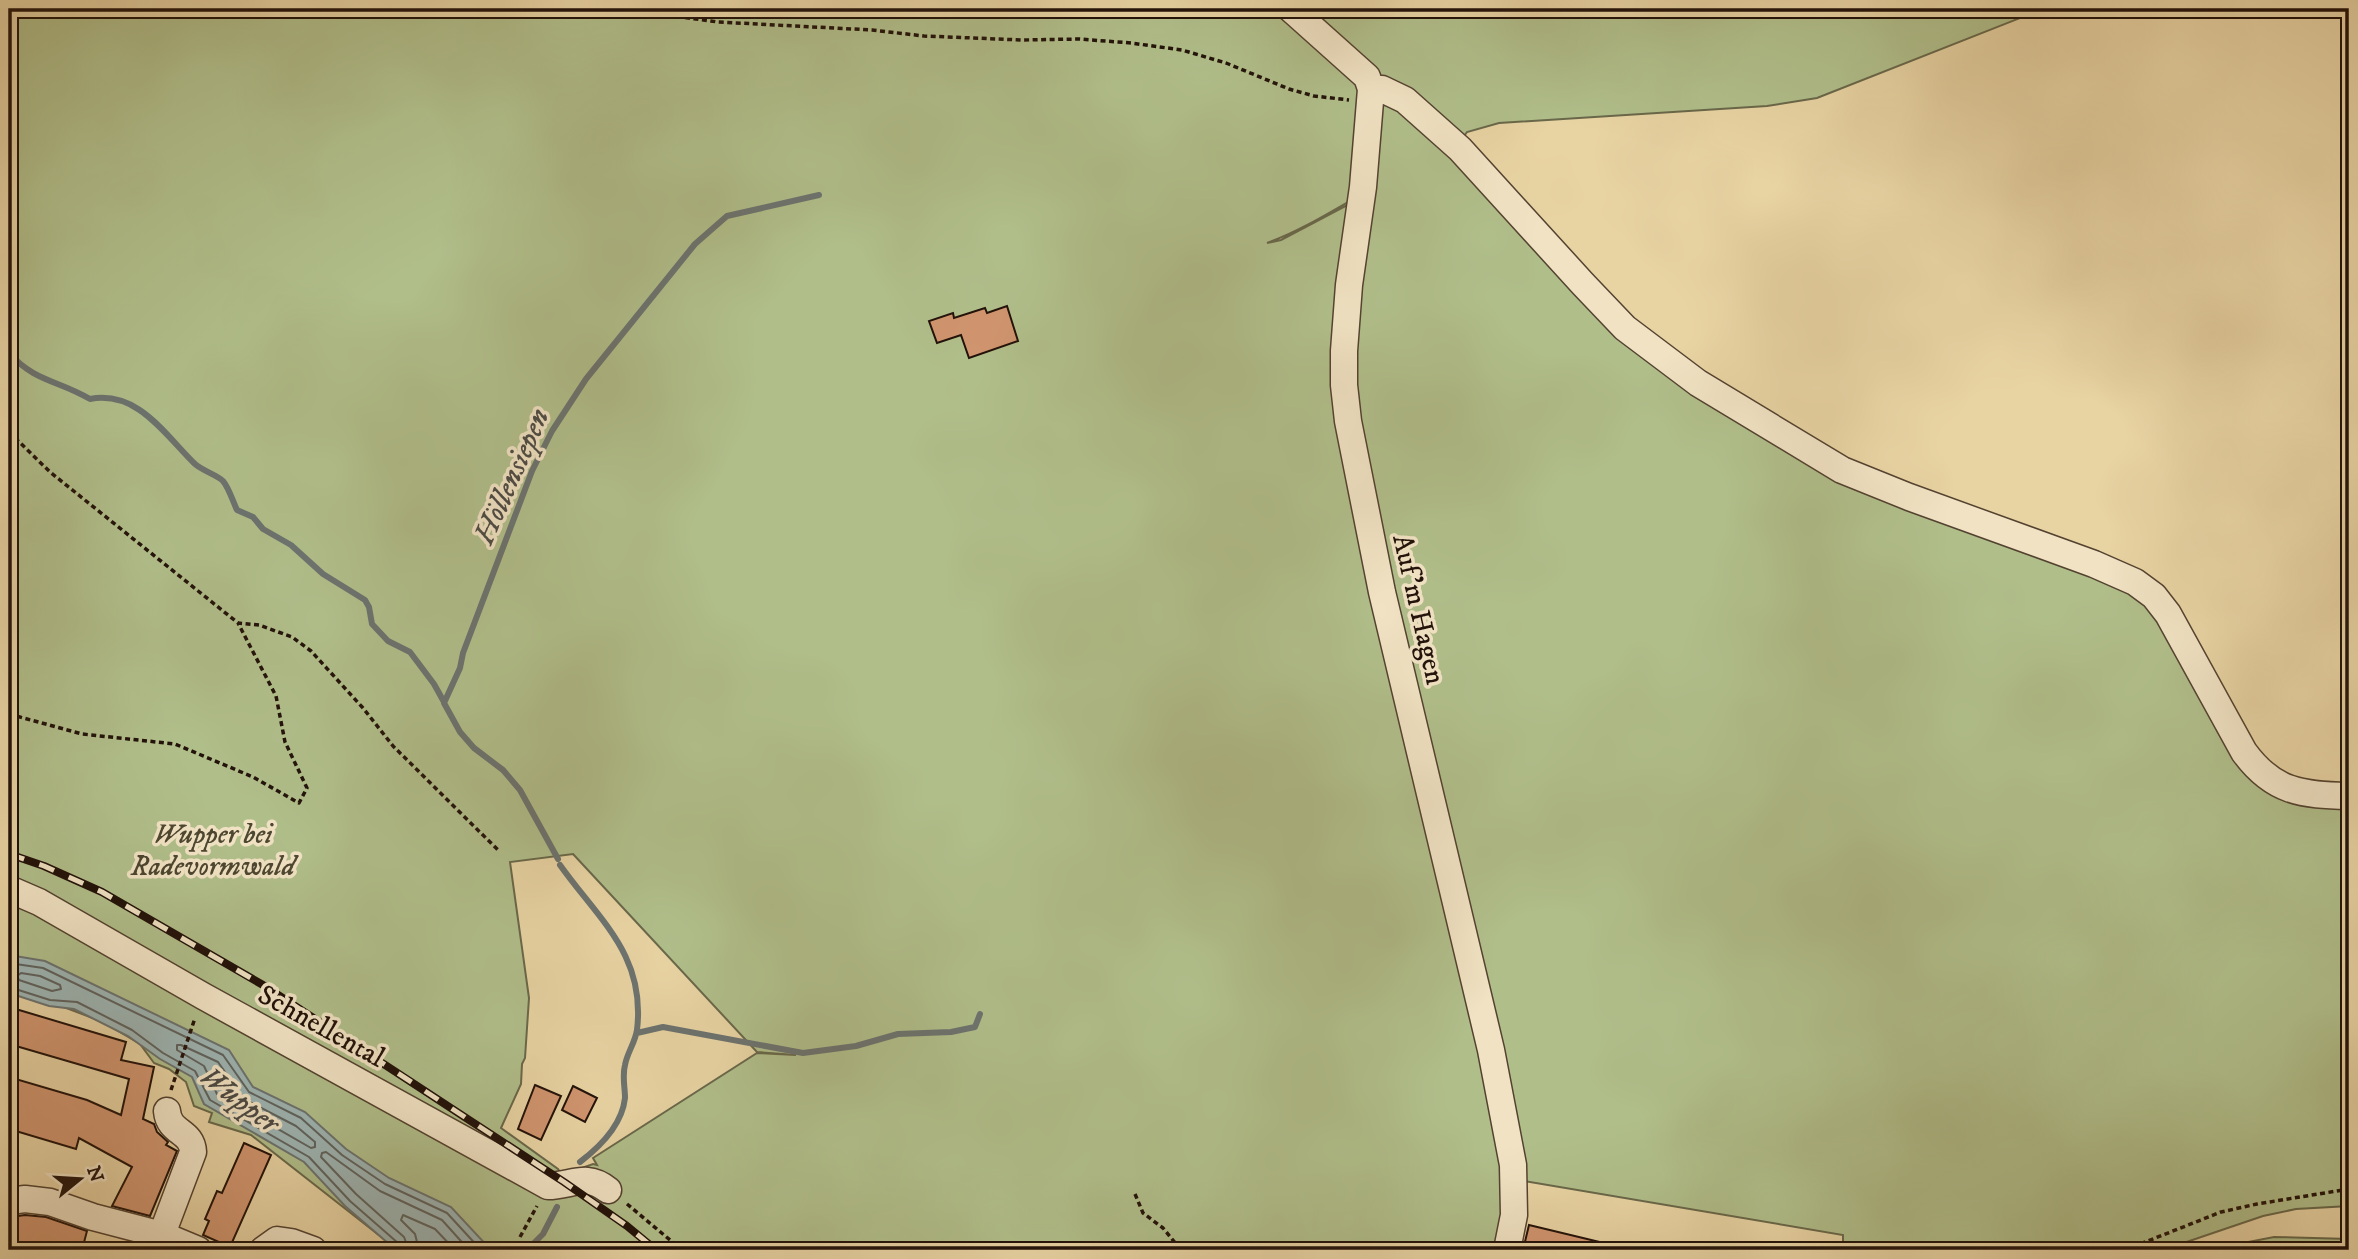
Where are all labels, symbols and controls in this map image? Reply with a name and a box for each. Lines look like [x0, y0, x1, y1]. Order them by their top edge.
water label: Höllensiepen [466, 403, 559, 551]
street label: Auf'm Hagen [1384, 531, 1453, 688]
park label: Wupper bei Radevormwald [130, 817, 299, 884]
street label: Schnellental [252, 977, 391, 1076]
water label: Wupper [192, 1058, 288, 1143]
north arrow [46, 1144, 116, 1214]
text: N [81, 1163, 108, 1186]

